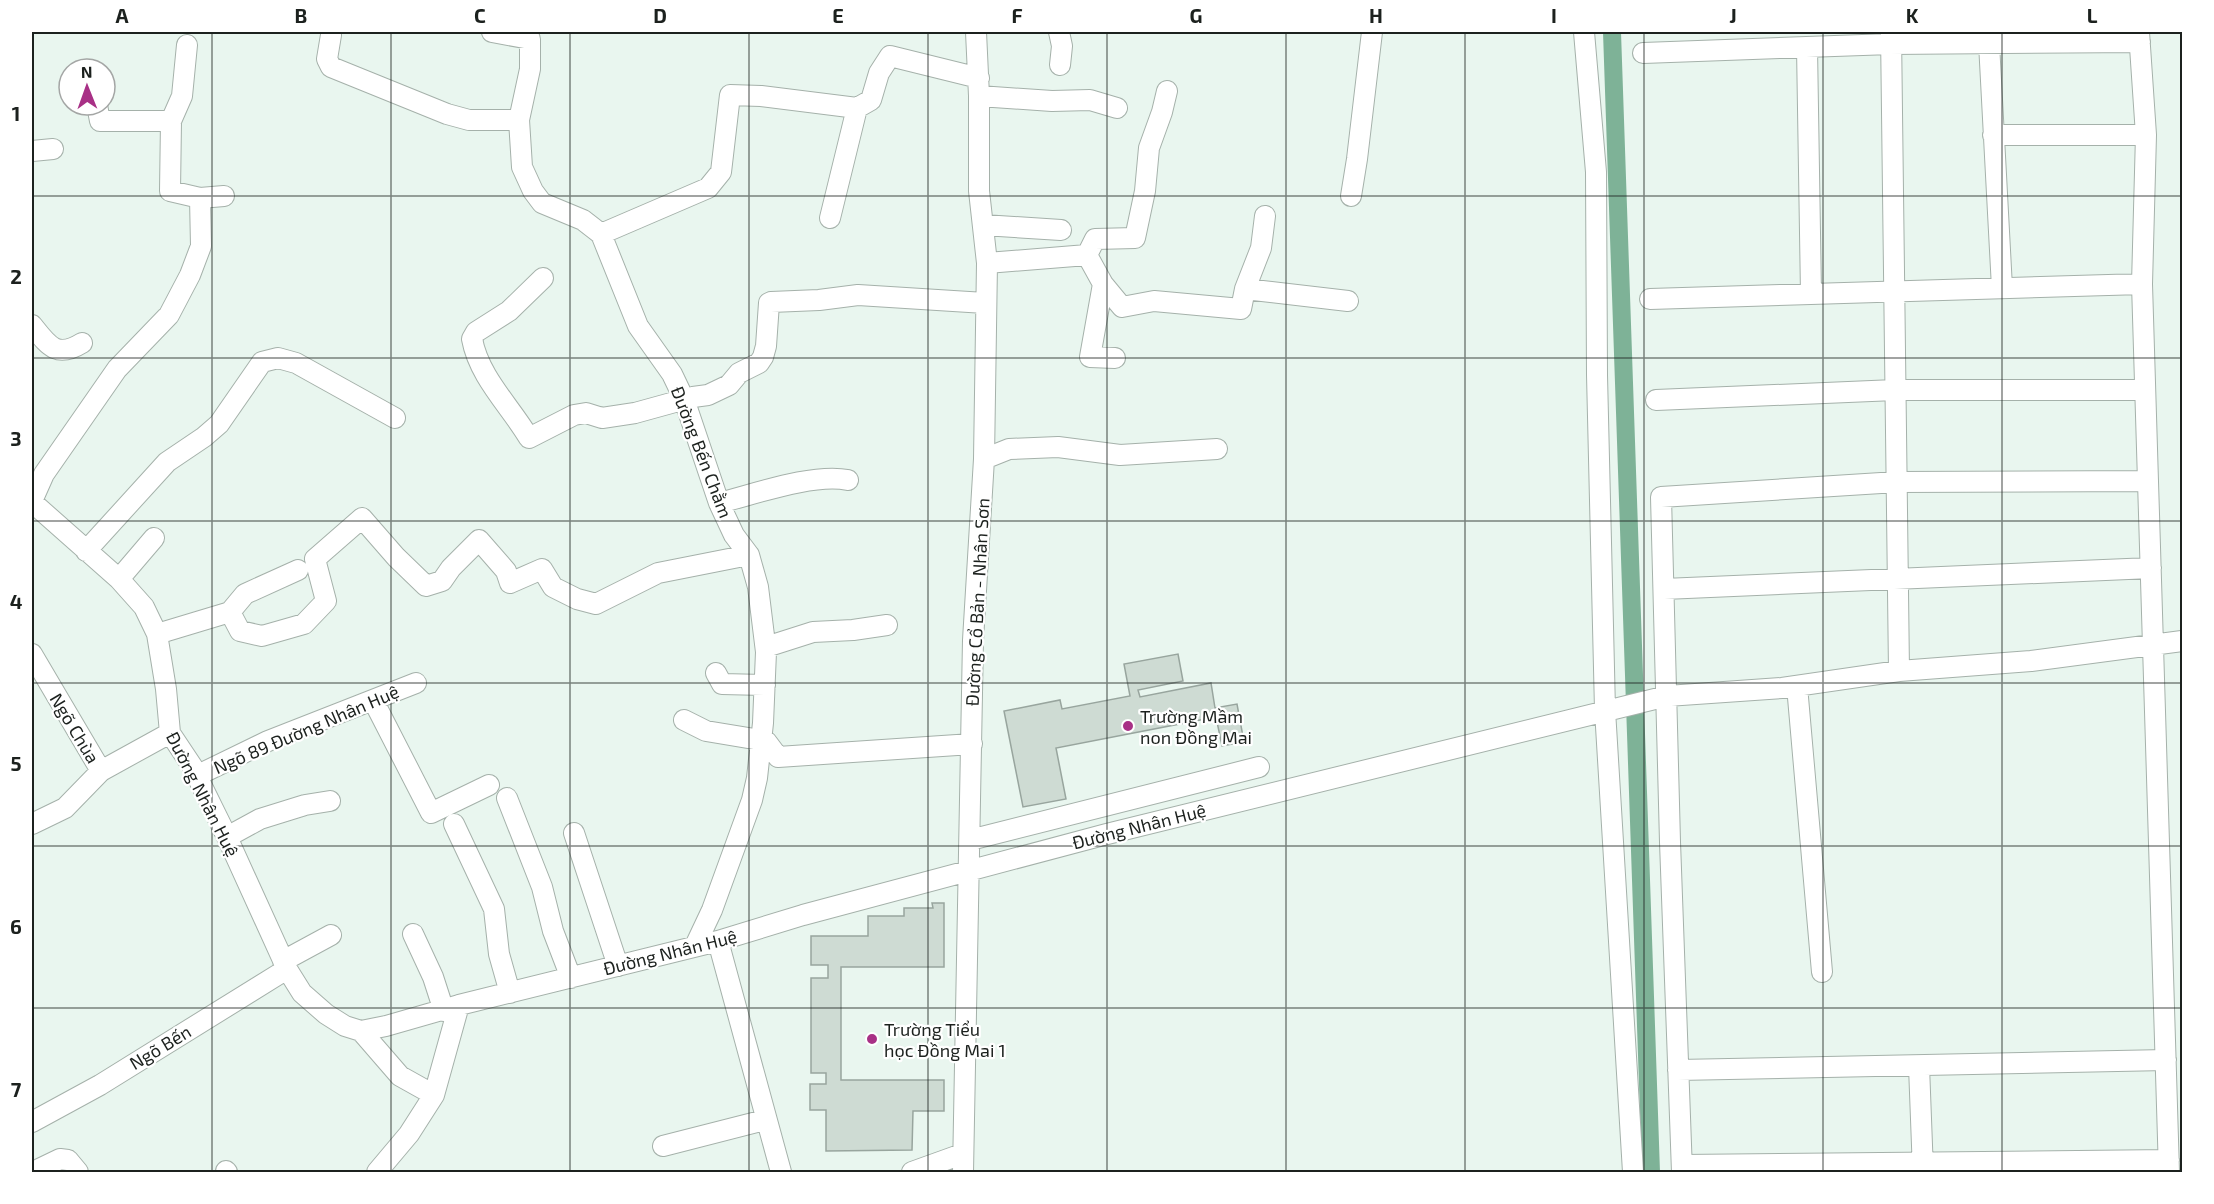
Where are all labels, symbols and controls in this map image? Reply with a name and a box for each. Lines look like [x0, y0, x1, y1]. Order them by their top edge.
text: A [115, 3, 129, 27]
text: B [295, 3, 307, 27]
text: C [474, 3, 486, 27]
text: D [653, 3, 667, 27]
text: E [832, 3, 844, 27]
text: F [1011, 3, 1023, 27]
text: G [1190, 3, 1202, 27]
text: H [1369, 3, 1383, 27]
text: I [1551, 3, 1557, 27]
text: J [1729, 3, 1737, 27]
text: K [1906, 3, 1919, 27]
text: L [2087, 3, 2098, 27]
north arrow [57, 57, 117, 117]
text: N [81, 62, 93, 81]
text: 1 [12, 101, 20, 125]
text: 2 [10, 264, 22, 288]
street label: Đường Bến Chằm [667, 383, 737, 521]
text: 3 [10, 426, 22, 450]
street label: Đường Cổ Bản - Nhân Sơn [961, 497, 993, 707]
text: 4 [10, 589, 23, 613]
street label: Ngõ 89 Đường Nhân Huệ [210, 680, 402, 778]
street label: Ngõ Chùa [46, 689, 104, 767]
place label: Trường Mầm non Đồng Mai [1140, 705, 1252, 748]
marker: Trường Mầm non Đồng Mai [1121, 719, 1135, 733]
street label: Đường Nhân Huệ [162, 728, 244, 860]
text: 5 [10, 751, 22, 775]
street label: Đường Nhân Huệ [1070, 799, 1208, 853]
text: 6 [10, 914, 22, 938]
street label: Đường Nhân Huệ [601, 925, 739, 979]
place label: Trường Tiểu học Đồng Mai 1 [884, 1018, 1006, 1061]
street label: Ngõ Bến [125, 1020, 195, 1074]
marker: Trường Tiểu học Đồng Mai 1 [865, 1032, 879, 1046]
text: 7 [11, 1077, 22, 1101]

